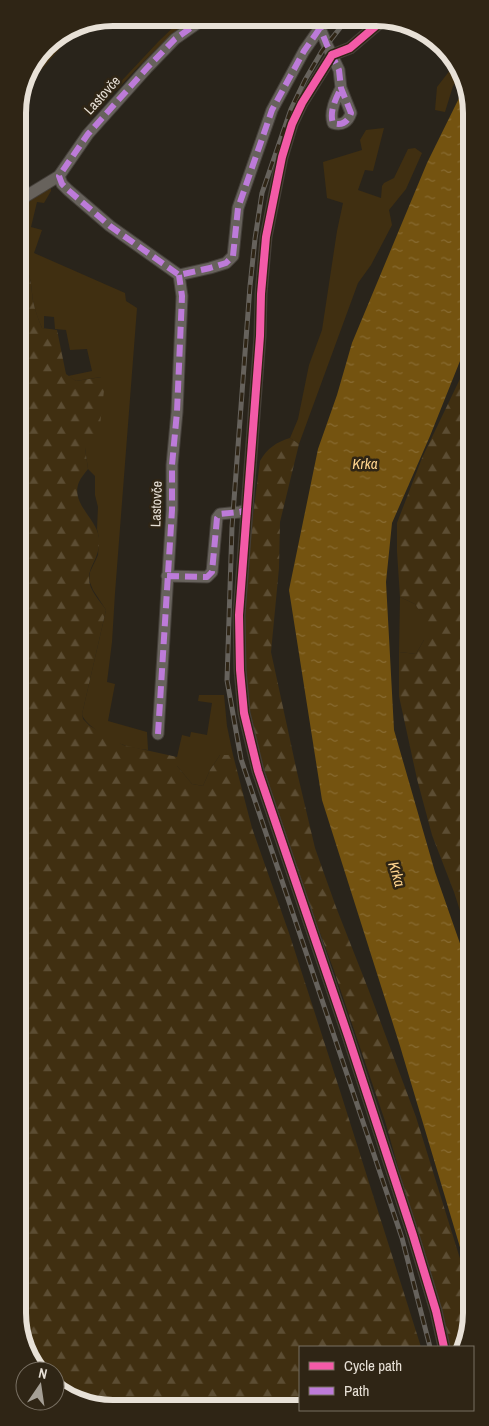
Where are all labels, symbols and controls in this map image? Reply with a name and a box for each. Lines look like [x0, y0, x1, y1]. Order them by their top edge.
street label: Lastovče [80, 72, 124, 118]
water label: Krka [352, 453, 378, 474]
street label: Lastovče [146, 481, 166, 527]
water label: Krka [383, 859, 411, 889]
legend [299, 1346, 474, 1411]
text: Cycle path [344, 1355, 402, 1376]
north arrow [15, 1361, 65, 1411]
text: N [37, 1364, 49, 1383]
text: Path [344, 1380, 369, 1401]

